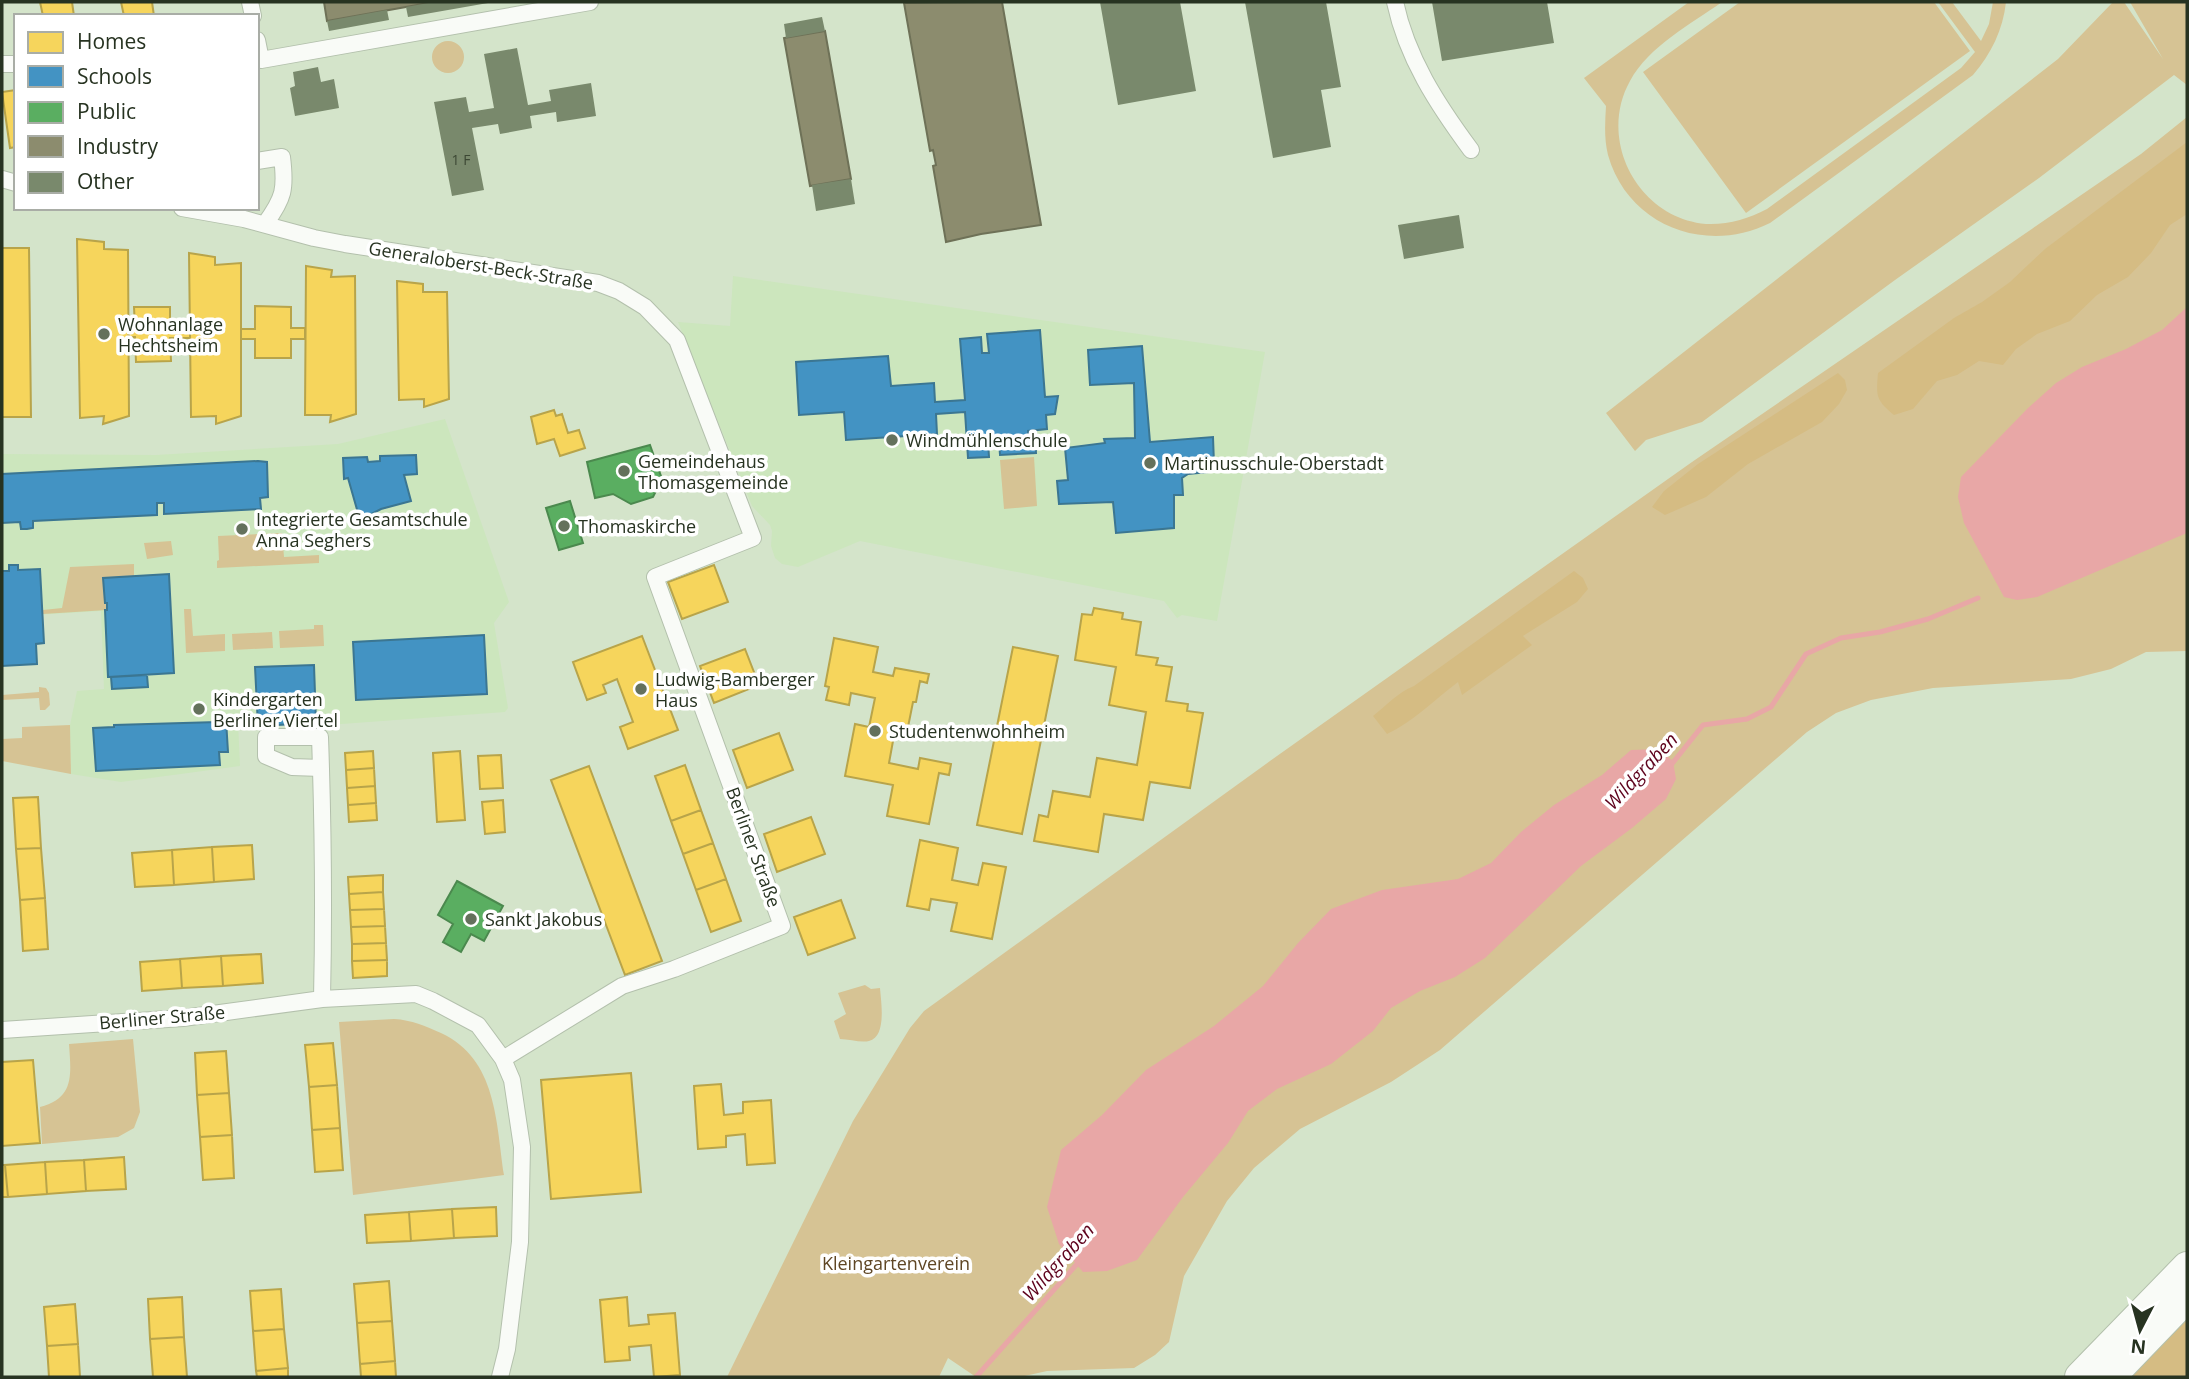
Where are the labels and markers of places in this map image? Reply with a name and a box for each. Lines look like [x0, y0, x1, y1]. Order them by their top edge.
place label: Wohnanlage Hechtsheim [118, 312, 223, 357]
marker: Wohnanlage Hechtsheim [96, 326, 112, 342]
place label: Windmühlenschule [906, 428, 1068, 452]
marker: Windmühlenschule [884, 432, 900, 448]
place label: Gemeindehaus Thomasgemeinde [638, 449, 788, 494]
place label: Martinusschule-Oberstadt [1164, 451, 1384, 475]
marker: Martinusschule-Oberstadt [1142, 455, 1158, 471]
marker: Gemeindehaus Thomasgemeinde [616, 463, 632, 479]
place label: Integrierte Gesamtschule Anna Seghers [256, 507, 468, 552]
place label: Thomaskirche [578, 514, 696, 538]
marker: Thomaskirche [556, 518, 572, 534]
marker: Integrierte Gesamtschule Anna Seghers [234, 521, 250, 537]
place label: Ludwig-Bamberger Haus [655, 667, 815, 712]
marker: Ludwig-Bamberger Haus [633, 681, 649, 697]
place label: Kindergarten Berliner Viertel [213, 687, 338, 732]
marker: Kindergarten Berliner Viertel [191, 701, 207, 717]
place label: Studentenwohnheim [889, 719, 1065, 743]
marker: Studentenwohnheim [867, 723, 883, 739]
place label: Sankt Jakobus [485, 907, 602, 931]
marker: Sankt Jakobus [463, 911, 479, 927]

